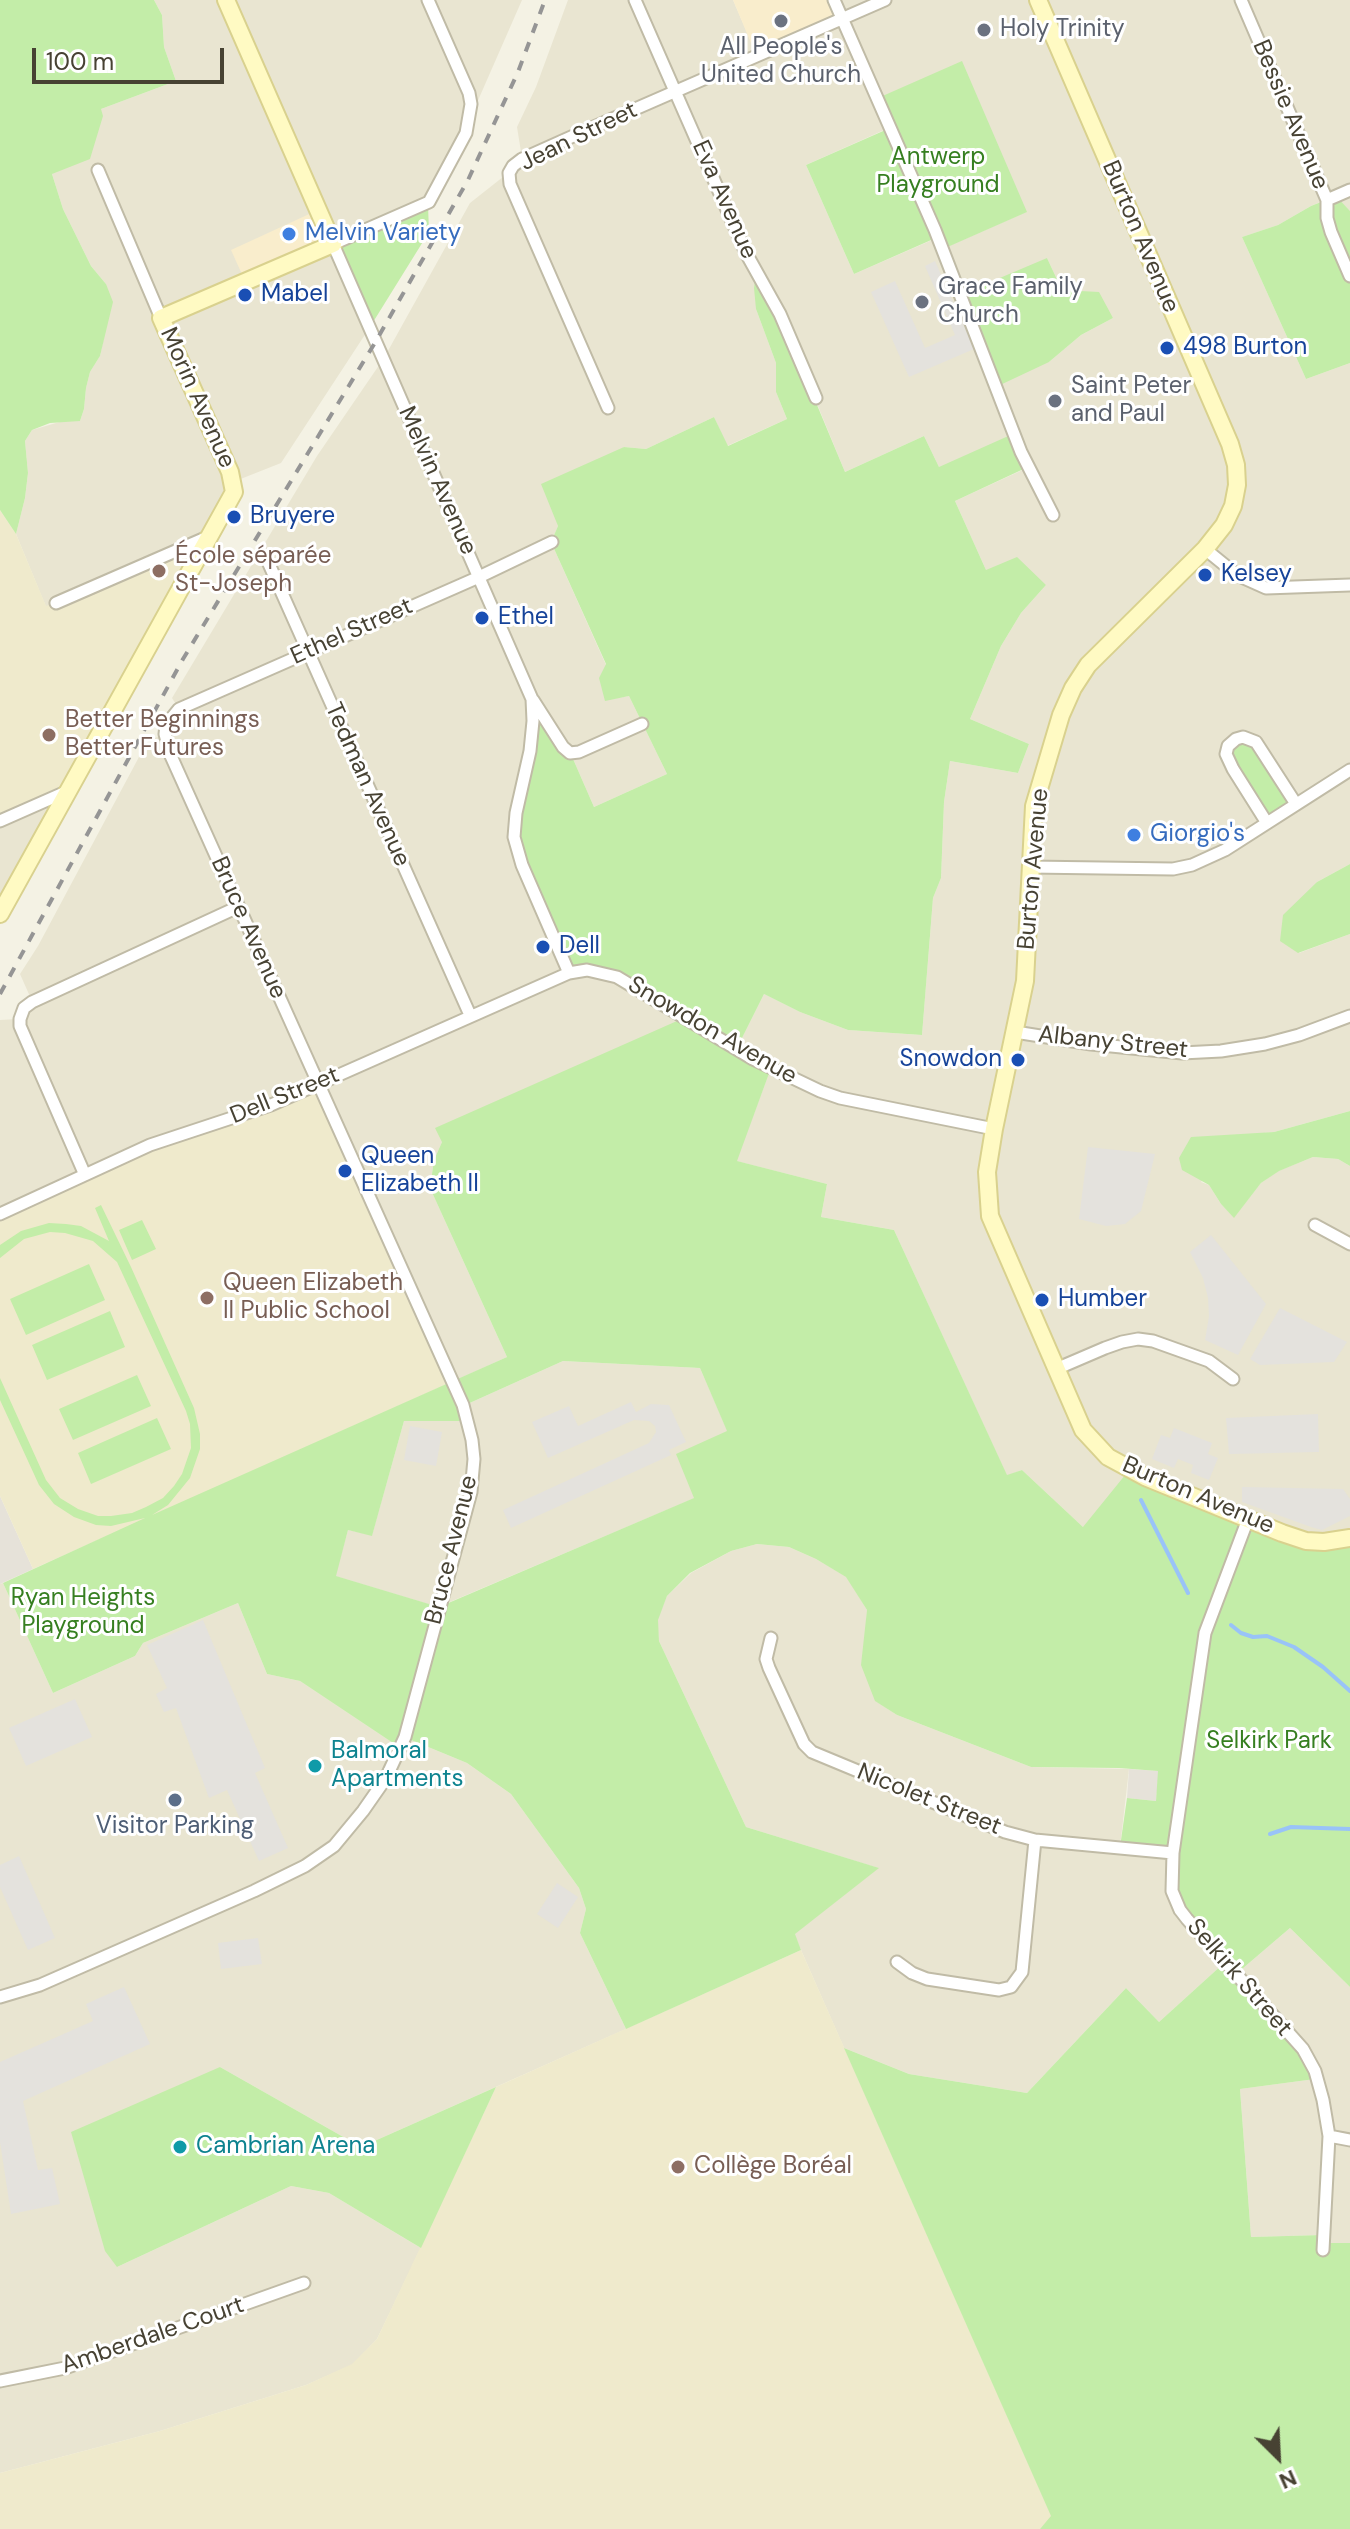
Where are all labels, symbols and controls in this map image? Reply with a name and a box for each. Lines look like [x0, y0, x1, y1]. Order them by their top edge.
marker: All People's United Church [772, 12, 790, 30]
place label: Holy Trinity [1000, 16, 1125, 44]
marker: Holy Trinity [975, 21, 993, 39]
scale bar [36, 32, 228, 82]
place label: All People's United Church [701, 34, 861, 90]
street label: Bessie Avenue [1246, 36, 1334, 194]
text: 100 m [46, 46, 114, 77]
street label: Jean Street [516, 96, 642, 178]
street label: Eva Avenue [685, 136, 763, 264]
park label: Antwerp Playground [876, 144, 1000, 200]
street label: Burton Avenue [1095, 157, 1185, 317]
place label: Melvin Variety [305, 220, 461, 248]
marker: Melvin Variety [280, 225, 298, 243]
place label: Grace Family Church [938, 274, 1083, 330]
place label: Mabel [261, 281, 328, 309]
marker: Mabel [236, 286, 254, 304]
marker: Grace Family Church [913, 293, 931, 311]
street label: Morin Avenue [153, 323, 241, 473]
place label: 498 Burton [1183, 334, 1307, 362]
marker: 498 Burton [1158, 339, 1176, 357]
place label: Saint Peter and Paul [1071, 373, 1191, 429]
marker: Saint Peter and Paul [1046, 392, 1064, 410]
street label: Melvin Avenue [391, 402, 483, 560]
place label: Bruyere [250, 503, 335, 531]
marker: Bruyere [225, 508, 243, 526]
place label: École séparée St-Joseph [175, 543, 331, 599]
place label: Kelsey [1221, 561, 1292, 589]
marker: École séparée St-Joseph [150, 562, 168, 580]
marker: Kelsey [1196, 566, 1214, 584]
street label: Ethel Street [287, 592, 417, 672]
place label: Ethel [498, 604, 554, 632]
marker: Ethel [473, 609, 491, 627]
street label: Tedman Avenue [318, 699, 416, 871]
place label: Better Beginnings Better Futures [65, 707, 260, 763]
marker: Better Beginnings Better Futures [40, 726, 58, 744]
street label: Burton Avenue [1013, 787, 1055, 951]
place label: Giorgio's [1150, 821, 1245, 849]
marker: Giorgio's [1125, 826, 1143, 844]
street label: Bruce Avenue [204, 853, 292, 1003]
place label: Dell [559, 933, 600, 961]
marker: Dell [534, 938, 552, 956]
street label: Snowdon Avenue [622, 971, 802, 1091]
street label: Albany Street [1037, 1021, 1189, 1065]
place label: Snowdon [900, 1046, 1002, 1074]
marker: Snowdon [1009, 1051, 1027, 1069]
street label: Dell Street [226, 1061, 344, 1131]
place label: Queen Elizabeth II [361, 1143, 479, 1199]
marker: Queen Elizabeth II [336, 1162, 354, 1180]
place label: Queen Elizabeth II Public School [223, 1270, 403, 1326]
place label: Humber [1058, 1286, 1147, 1314]
marker: Queen Elizabeth II Public School [198, 1289, 216, 1307]
marker: Humber [1033, 1291, 1051, 1309]
street label: Burton Avenue [1118, 1451, 1278, 1541]
street label: Bruce Avenue [420, 1473, 484, 1627]
park label: Ryan Heights Playground [11, 1585, 155, 1641]
park label: Selkirk Park [1206, 1728, 1332, 1756]
place label: Balmoral Apartments [331, 1738, 464, 1794]
marker: Balmoral Apartments [306, 1757, 324, 1775]
street label: Nicolet Street [853, 1758, 1005, 1842]
marker: Visitor Parking [166, 1791, 184, 1809]
place label: Visitor Parking [96, 1813, 254, 1841]
street label: Selkirk Street [1180, 1913, 1298, 2043]
place label: Cambrian Arena [196, 2133, 375, 2161]
marker: Cambrian Arena [171, 2138, 189, 2156]
place label: Collège Boréal [694, 2153, 852, 2181]
marker: Collège Boréal [669, 2158, 687, 2176]
street label: Amberdale Court [58, 2291, 248, 2381]
north arrow [1238, 2417, 1318, 2497]
text: N [1275, 2463, 1301, 2496]

